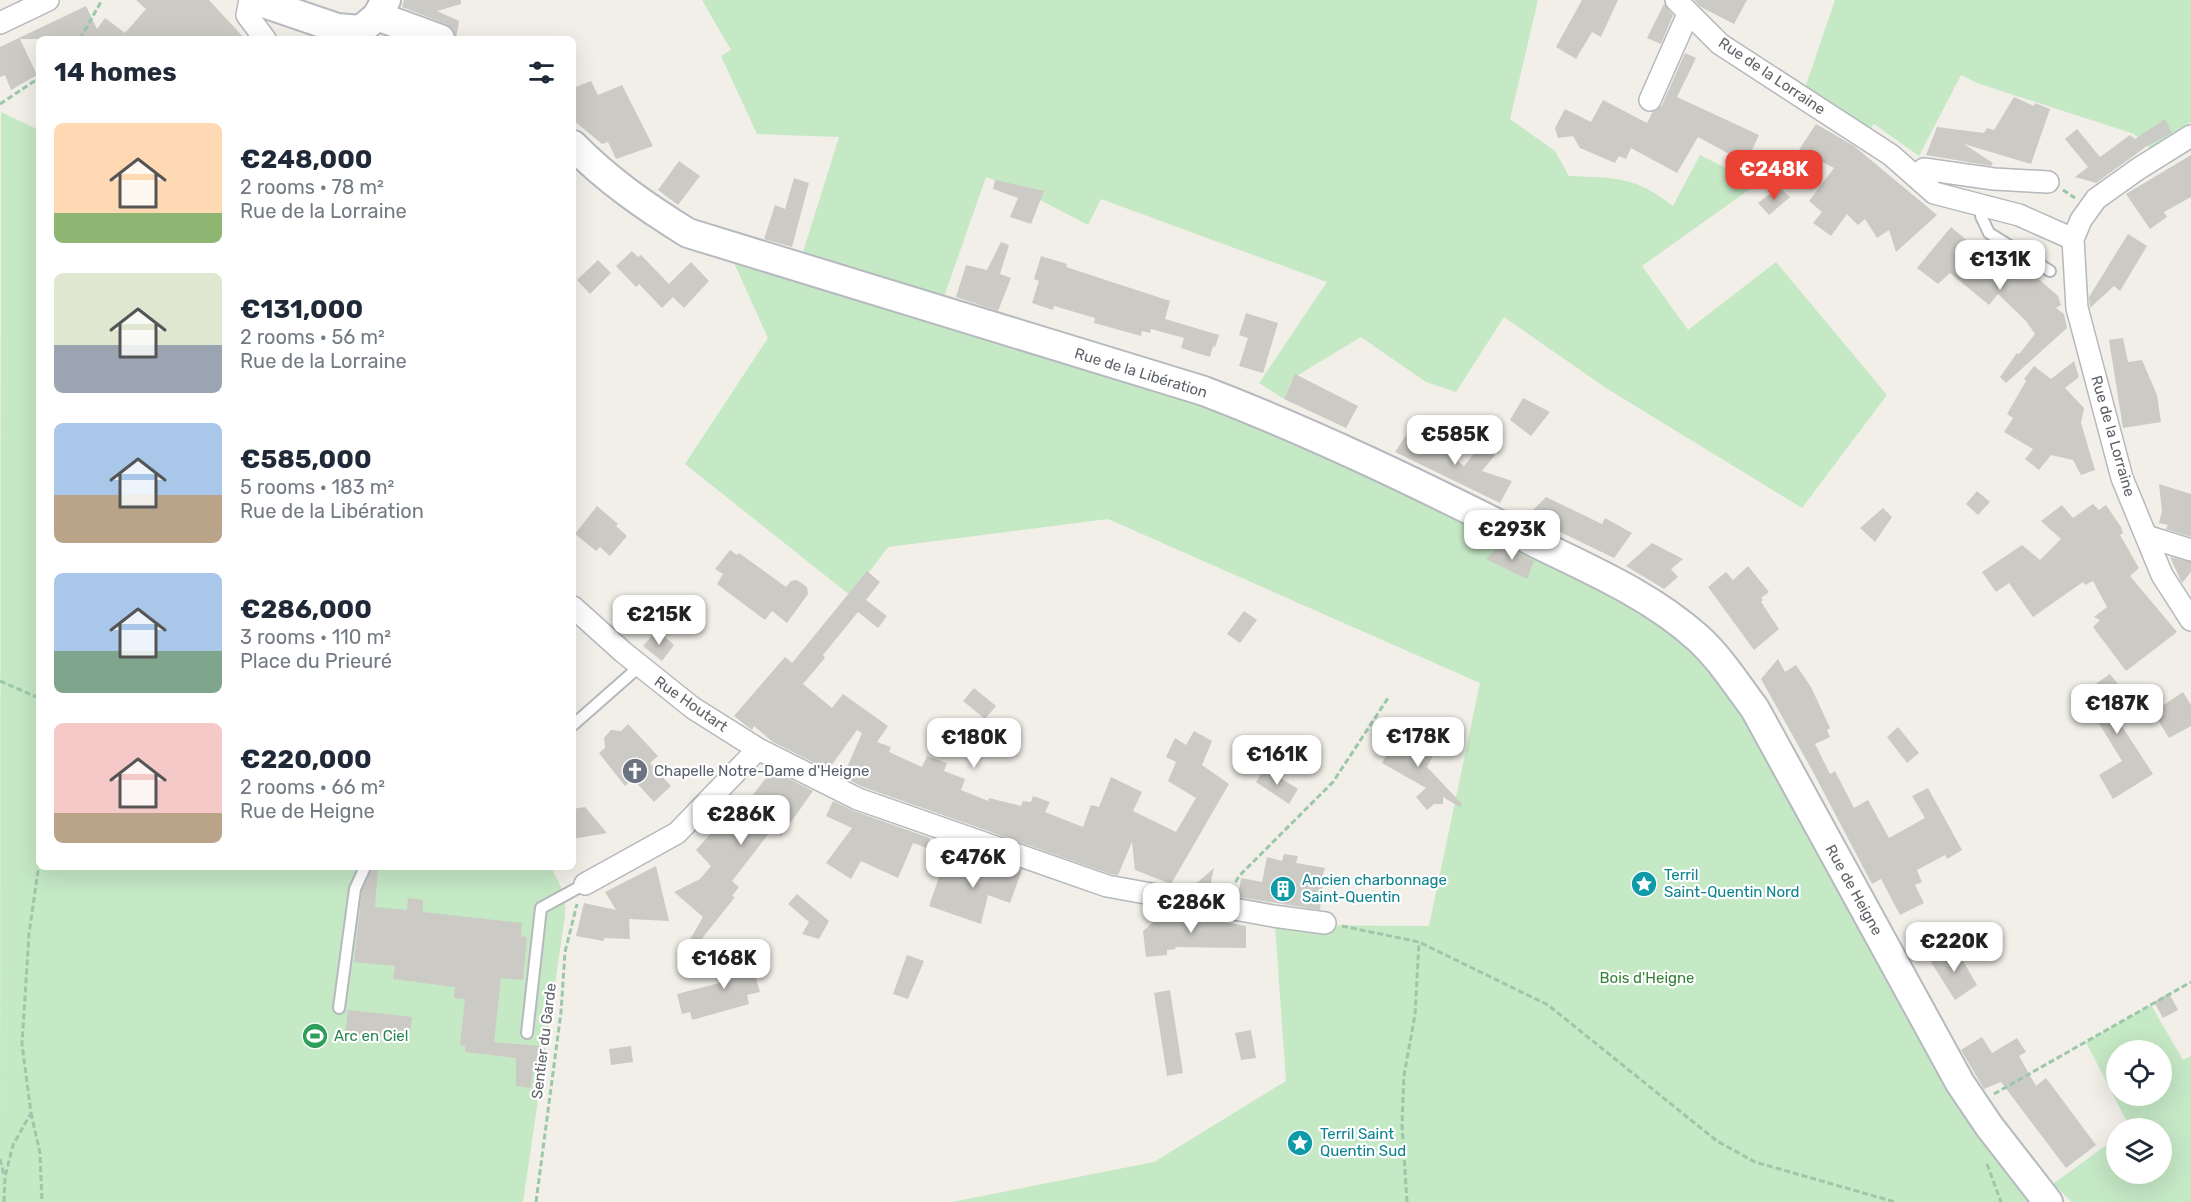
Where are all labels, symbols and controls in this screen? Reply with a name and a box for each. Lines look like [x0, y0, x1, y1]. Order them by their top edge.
street label: Rue de la Lorraine [1715, 34, 1829, 118]
icon: filters [525, 56, 558, 89]
text: 14 homes [54, 57, 177, 88]
text: €248,000 [240, 144, 373, 175]
icon: home [102, 147, 174, 219]
pin: €248K [1732, 150, 1816, 201]
text: €248K [1739, 157, 1809, 181]
text: 2 rooms · 78 m² [240, 175, 384, 199]
text: Rue de la Lorraine [240, 199, 407, 223]
pin: €131K [1958, 240, 2042, 291]
text: €131K [1969, 247, 2031, 271]
text: €131,000 [240, 294, 363, 325]
icon: home [102, 297, 174, 369]
text: 2 rooms · 56 m² [240, 325, 385, 349]
street label: Rue de la Libération [1072, 344, 1210, 402]
text: Rue de la Lorraine [240, 349, 407, 373]
street label: Rue de la Lorraine [2087, 373, 2139, 499]
pin: €585K [1413, 415, 1497, 466]
text: €585K [1421, 422, 1489, 446]
text: €585,000 [240, 444, 372, 475]
icon: home [102, 447, 174, 519]
text: 5 rooms · 183 m² [240, 475, 394, 499]
text: Rue de la Libération [240, 499, 424, 523]
pin: €293K [1470, 510, 1554, 561]
text: €293K [1478, 517, 1546, 541]
text: €286,000 [240, 594, 372, 625]
pin: €215K [617, 595, 701, 646]
icon: home [102, 597, 174, 669]
text: €215K [627, 602, 691, 626]
text: 3 rooms · 110 m² [240, 625, 391, 649]
text: Place du Prieuré [240, 649, 392, 673]
street label: Rue Houtart [651, 672, 731, 736]
pin: €187K [2075, 684, 2159, 735]
text: €187K [2085, 691, 2149, 715]
pin: €178K [1376, 717, 1460, 768]
pin: €180K [932, 718, 1016, 769]
text: €178K [1386, 724, 1450, 748]
text: €180K [941, 725, 1007, 749]
pin: €161K [1235, 735, 1319, 786]
text: €161K [1246, 742, 1308, 766]
text: €220,000 [240, 744, 372, 775]
icon: home [102, 747, 174, 819]
church icon: Chapelle Notre-Dame d'Heigne [620, 756, 650, 786]
place label: Chapelle Notre-Dame d'Heigne [654, 762, 869, 780]
text: 2 rooms · 66 m² [240, 775, 385, 799]
pin: €286K [699, 795, 783, 846]
text: Rue de Heigne [240, 799, 375, 823]
text: €286K [707, 802, 775, 826]
pin: €476K [931, 838, 1015, 889]
street label: Rue de Heigne [1822, 841, 1886, 939]
text: €476K [940, 845, 1006, 869]
place label: Terril Saint-Quentin Nord [1664, 866, 1800, 901]
place icon: Terril Saint-Quentin Nord [1629, 869, 1659, 899]
place label: Ancien charbonnage Saint-Quentin [1302, 871, 1447, 906]
building icon: Ancien charbonnage Saint-Quentin [1268, 874, 1298, 904]
pin: €286K [1149, 883, 1233, 934]
text: €286K [1157, 890, 1225, 914]
pin: €220K [1912, 922, 1996, 973]
text: €220K [1920, 929, 1988, 953]
pin: €168K [682, 939, 766, 990]
text: €168K [691, 946, 757, 970]
park label: Bois d'Heigne [1600, 969, 1694, 987]
street label: Sentier du Garde [528, 982, 560, 1100]
sports icon: Arc en Ciel [300, 1021, 330, 1051]
place label: Arc en Ciel [334, 1027, 408, 1045]
map controls [2106, 1040, 2172, 1184]
button: locate [2106, 1040, 2172, 1106]
button: layers [2106, 1118, 2172, 1184]
place label: Terril Saint Quentin Sud [1320, 1125, 1406, 1160]
place icon: Terril Saint Quentin Sud [1285, 1128, 1315, 1158]

